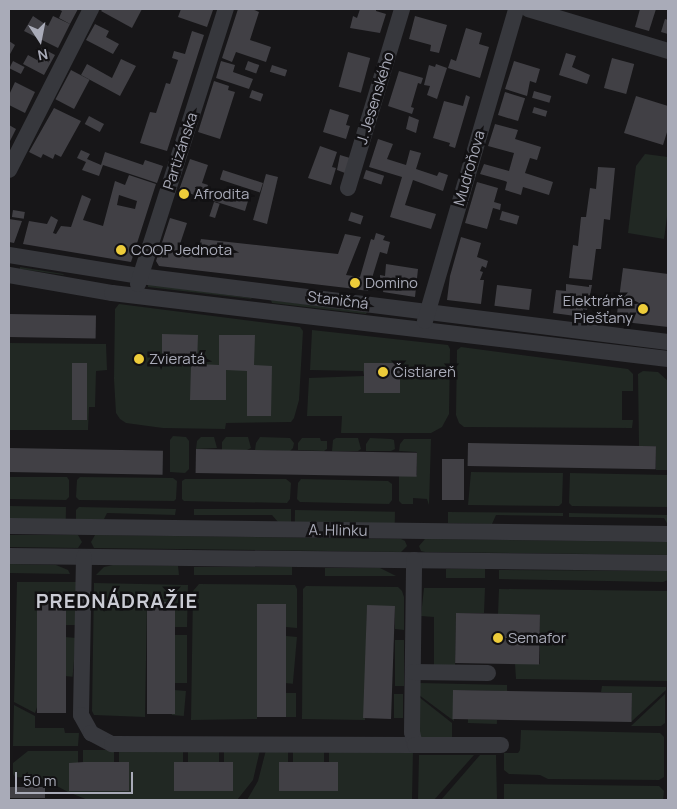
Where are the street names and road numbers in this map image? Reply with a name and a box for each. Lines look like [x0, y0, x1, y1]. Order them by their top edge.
street label: J. Jesenského [352, 50, 398, 146]
street label: Partizánska [159, 110, 201, 192]
street label: Mudroňova [450, 128, 488, 208]
street label: Staničná [306, 287, 370, 313]
street label: A. Hlinku [308, 520, 368, 540]

